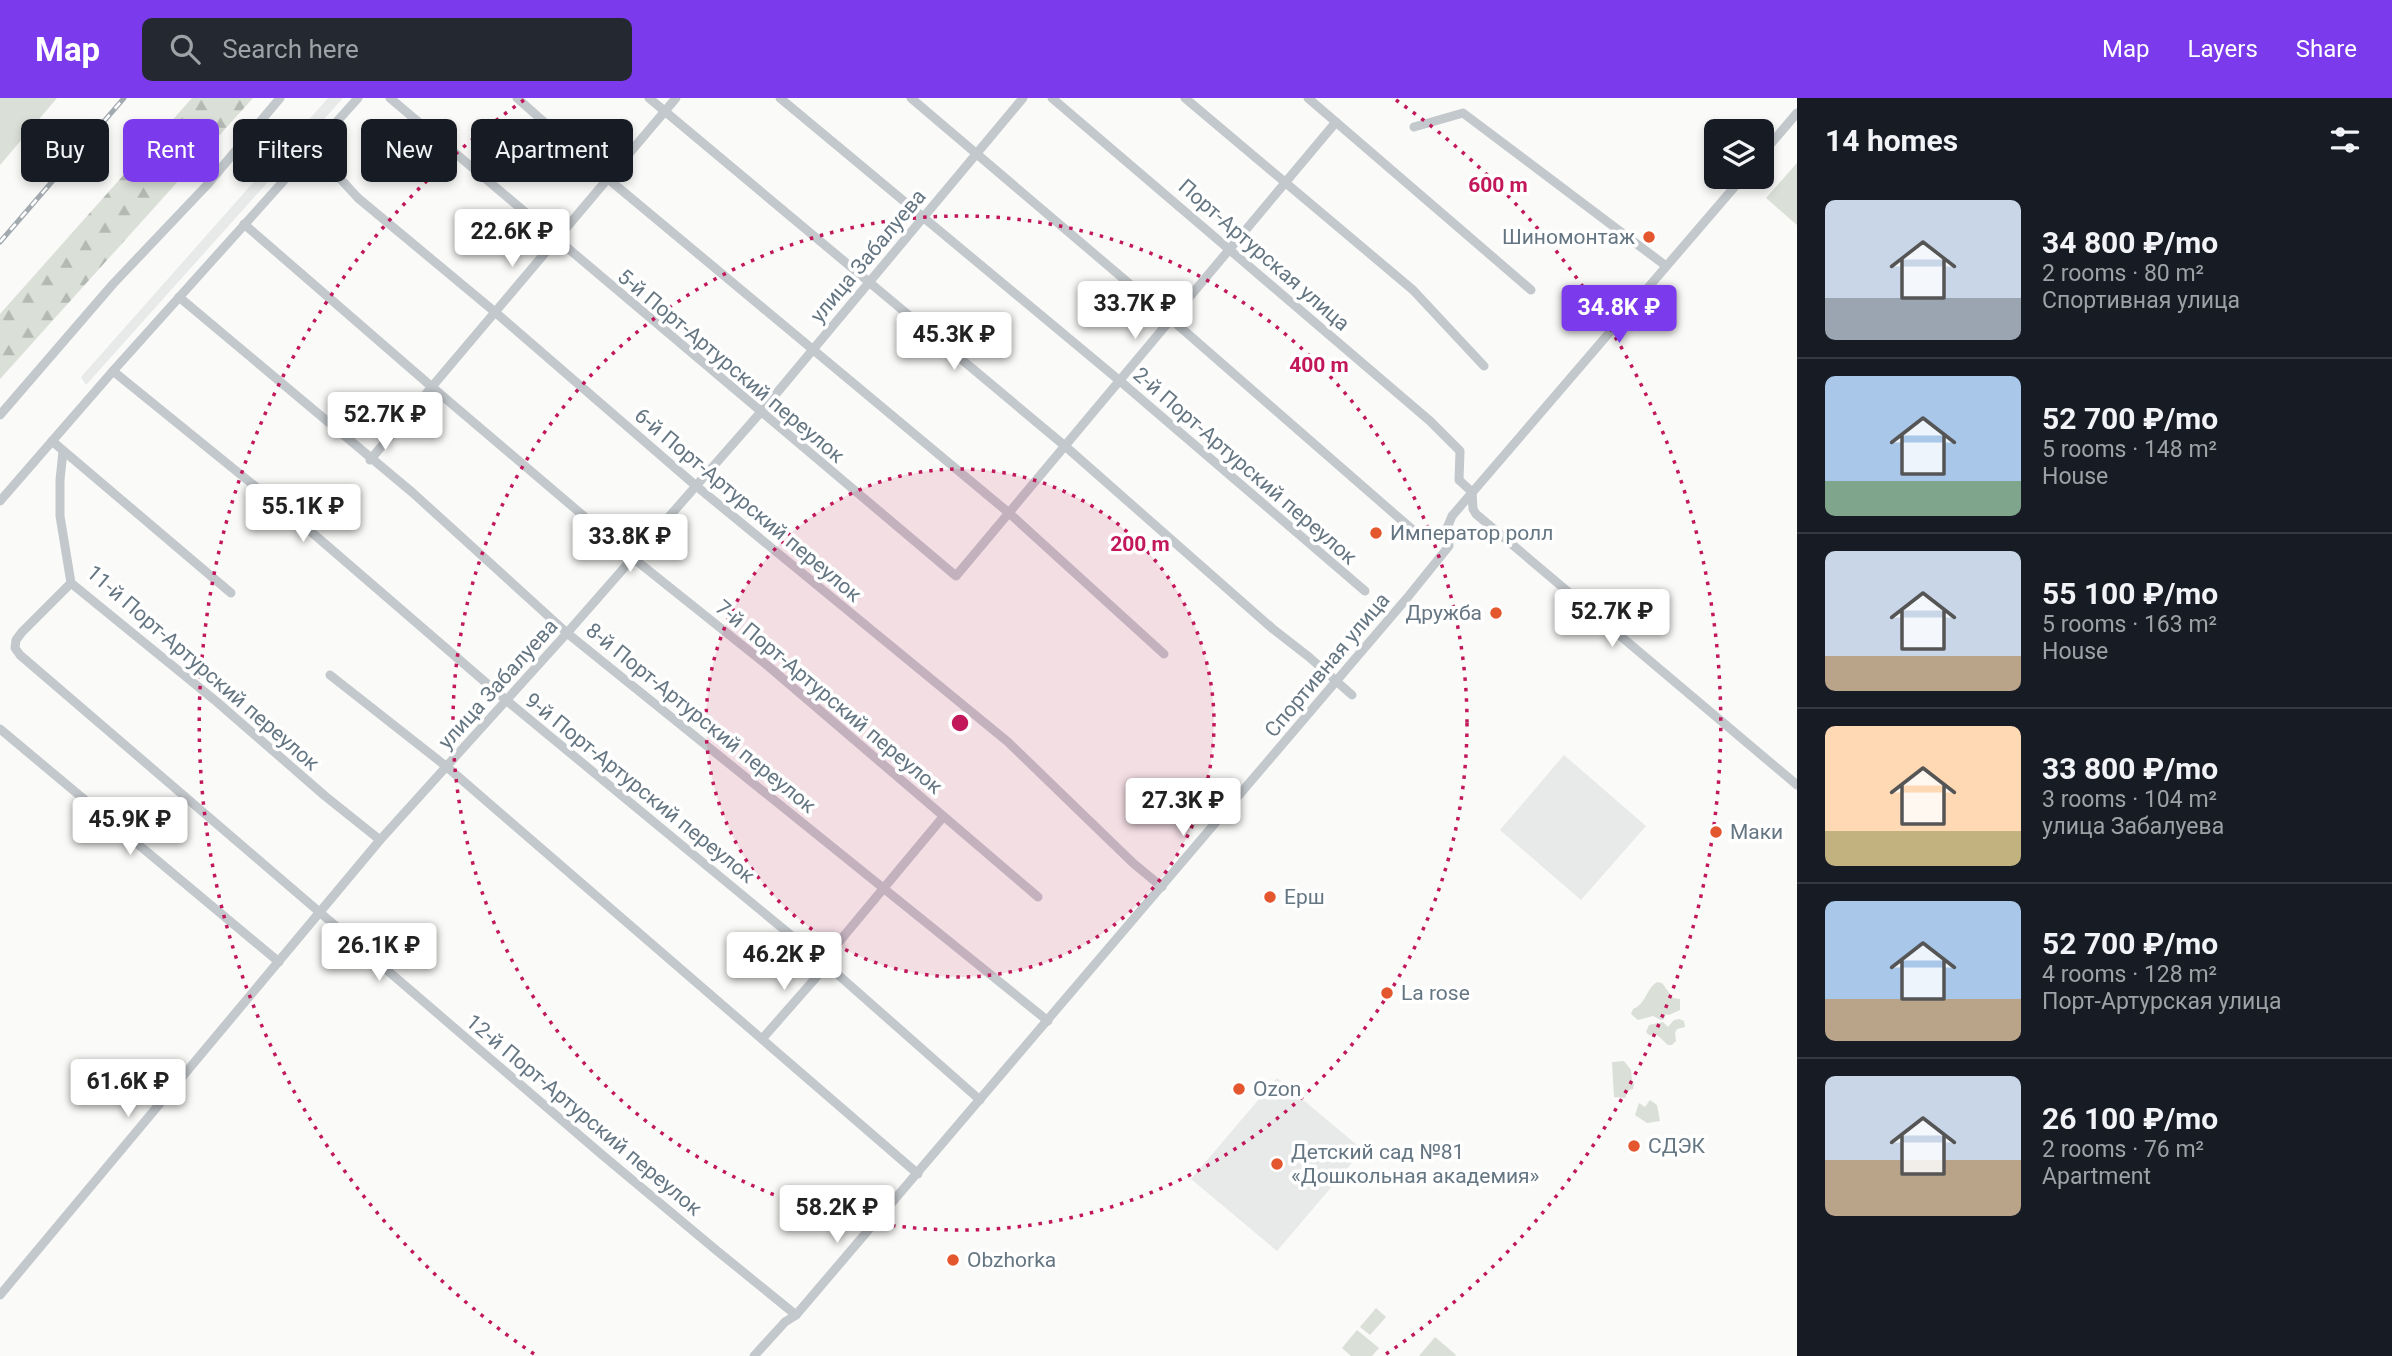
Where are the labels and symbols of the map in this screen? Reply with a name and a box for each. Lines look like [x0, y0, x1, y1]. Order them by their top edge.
text: 600 m [1468, 173, 1528, 197]
street label: Порт-Артурская улица [1174, 174, 1354, 336]
street label: улица Забалуева [805, 185, 931, 327]
pin: 22.6K ₽ [447, 209, 577, 269]
place label: Шиномонтаж [1502, 225, 1635, 249]
marker: Шиномонтаж [1641, 229, 1657, 245]
street label: 5-й Порт-Артурский переулок [613, 264, 850, 468]
pin: 33.7K ₽ [1070, 282, 1200, 341]
pin: 34.8K ₽ [1554, 286, 1684, 345]
pin: 45.3K ₽ [889, 313, 1019, 372]
text: 400 m [1289, 353, 1349, 377]
street label: 2-й Порт-Артурский переулок [1128, 362, 1362, 570]
pin: 52.7K ₽ [320, 392, 450, 452]
street label: 6-й Порт-Артурский переулок [630, 403, 867, 607]
pin: 55.1K ₽ [238, 484, 368, 544]
pin: 33.8K ₽ [565, 514, 695, 574]
place label: Император ролл [1390, 521, 1553, 545]
marker: Император ролл [1368, 525, 1384, 541]
text: 200 m [1110, 532, 1170, 556]
street label: 11-й Порт-Артурский переулок [82, 561, 325, 776]
street label: Спортивная улица [1260, 588, 1394, 742]
pin: 52.7K ₽ [1547, 589, 1677, 649]
street label: 7-й Порт-Артурский переулок [711, 595, 948, 799]
place label: Дружба [1405, 601, 1482, 625]
marker: Дружба [1488, 605, 1504, 621]
street label: улица Забалуева [433, 614, 563, 754]
street label: 8-й Порт-Артурский переулок [581, 618, 821, 818]
street label: 9-й Порт-Артурский переулок [520, 688, 760, 888]
centre of rings [948, 711, 972, 735]
pin: 27.3K ₽ [1118, 778, 1248, 838]
pin: 45.9K ₽ [65, 798, 195, 857]
place label: Маки [1730, 820, 1783, 844]
marker: Маки [1708, 824, 1724, 840]
place label: Ерш [1284, 885, 1325, 909]
marker: Ерш [1262, 889, 1278, 905]
pin: 26.1K ₽ [314, 924, 444, 983]
pin: 46.2K ₽ [719, 932, 849, 992]
place label: La rose [1401, 981, 1470, 1005]
marker: La rose [1379, 985, 1395, 1001]
street label: 12-й Порт-Артурский переулок [461, 1009, 707, 1221]
pin: 61.6K ₽ [63, 1060, 193, 1119]
place label: Ozon [1253, 1077, 1301, 1101]
marker: Ozon [1231, 1081, 1247, 1097]
place label: СДЭК [1648, 1134, 1706, 1158]
marker: СДЭК [1626, 1138, 1642, 1154]
place label: Детский сад №81 «Дошкольная академия» [1291, 1140, 1540, 1188]
marker: Детский сад №81 «Дошкольная академия» [1269, 1156, 1285, 1172]
pin: 58.2K ₽ [772, 1186, 902, 1245]
place label: Obzhorka [967, 1248, 1056, 1272]
marker: Obzhorka [945, 1252, 961, 1268]

